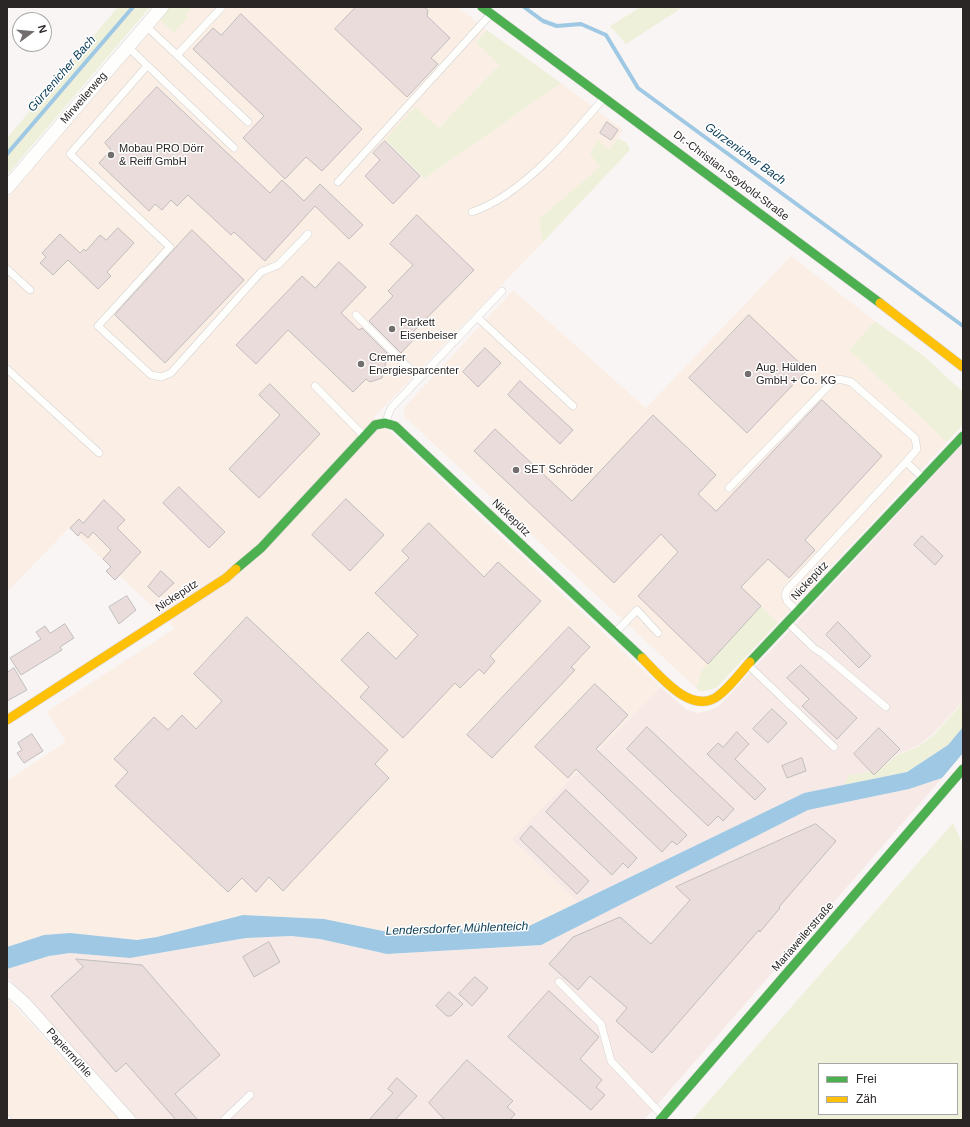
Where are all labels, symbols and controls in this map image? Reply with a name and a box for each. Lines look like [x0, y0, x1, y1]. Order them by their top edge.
north arrow [12, 12, 52, 52]
text: N [36, 23, 49, 34]
water label: Gürzenicher Bach [25, 33, 99, 115]
street label: Mirweilerweg [58, 69, 110, 127]
water label: Gürzenicher Bach [702, 120, 788, 188]
street label: Dr.-Christian-Seybold-Straße [671, 128, 791, 224]
place label: Mobau PRO Dörr & Reiff GmbH [119, 142, 204, 168]
marker: Mobau PRO Dörr & Reiff GmbH [106, 150, 116, 160]
place label: Parkett Eisenbeiser [400, 316, 457, 342]
marker: Parkett Eisenbeiser [387, 324, 397, 334]
place label: Cremer Energiesparcenter [369, 351, 459, 377]
marker: Cremer Energiesparcenter [356, 359, 366, 369]
place label: Aug. Hülden GmbH + Co. KG [756, 361, 836, 387]
marker: Aug. Hülden GmbH + Co. KG [743, 369, 753, 379]
place label: SET Schröder [524, 463, 593, 477]
marker: SET Schröder [511, 465, 521, 475]
street label: Nickepütz [489, 496, 533, 540]
street label: Nickepütz [789, 559, 831, 603]
street label: Nickepütz [153, 577, 201, 615]
street label: Mariaweilerstraße [769, 900, 837, 974]
water label: Lendersdorfer Mühlenteich [385, 919, 529, 939]
street label: Papiermühle [43, 1026, 95, 1080]
legend [818, 1063, 958, 1115]
text: Frei [856, 1072, 877, 1086]
text: Zäh [856, 1092, 877, 1106]

